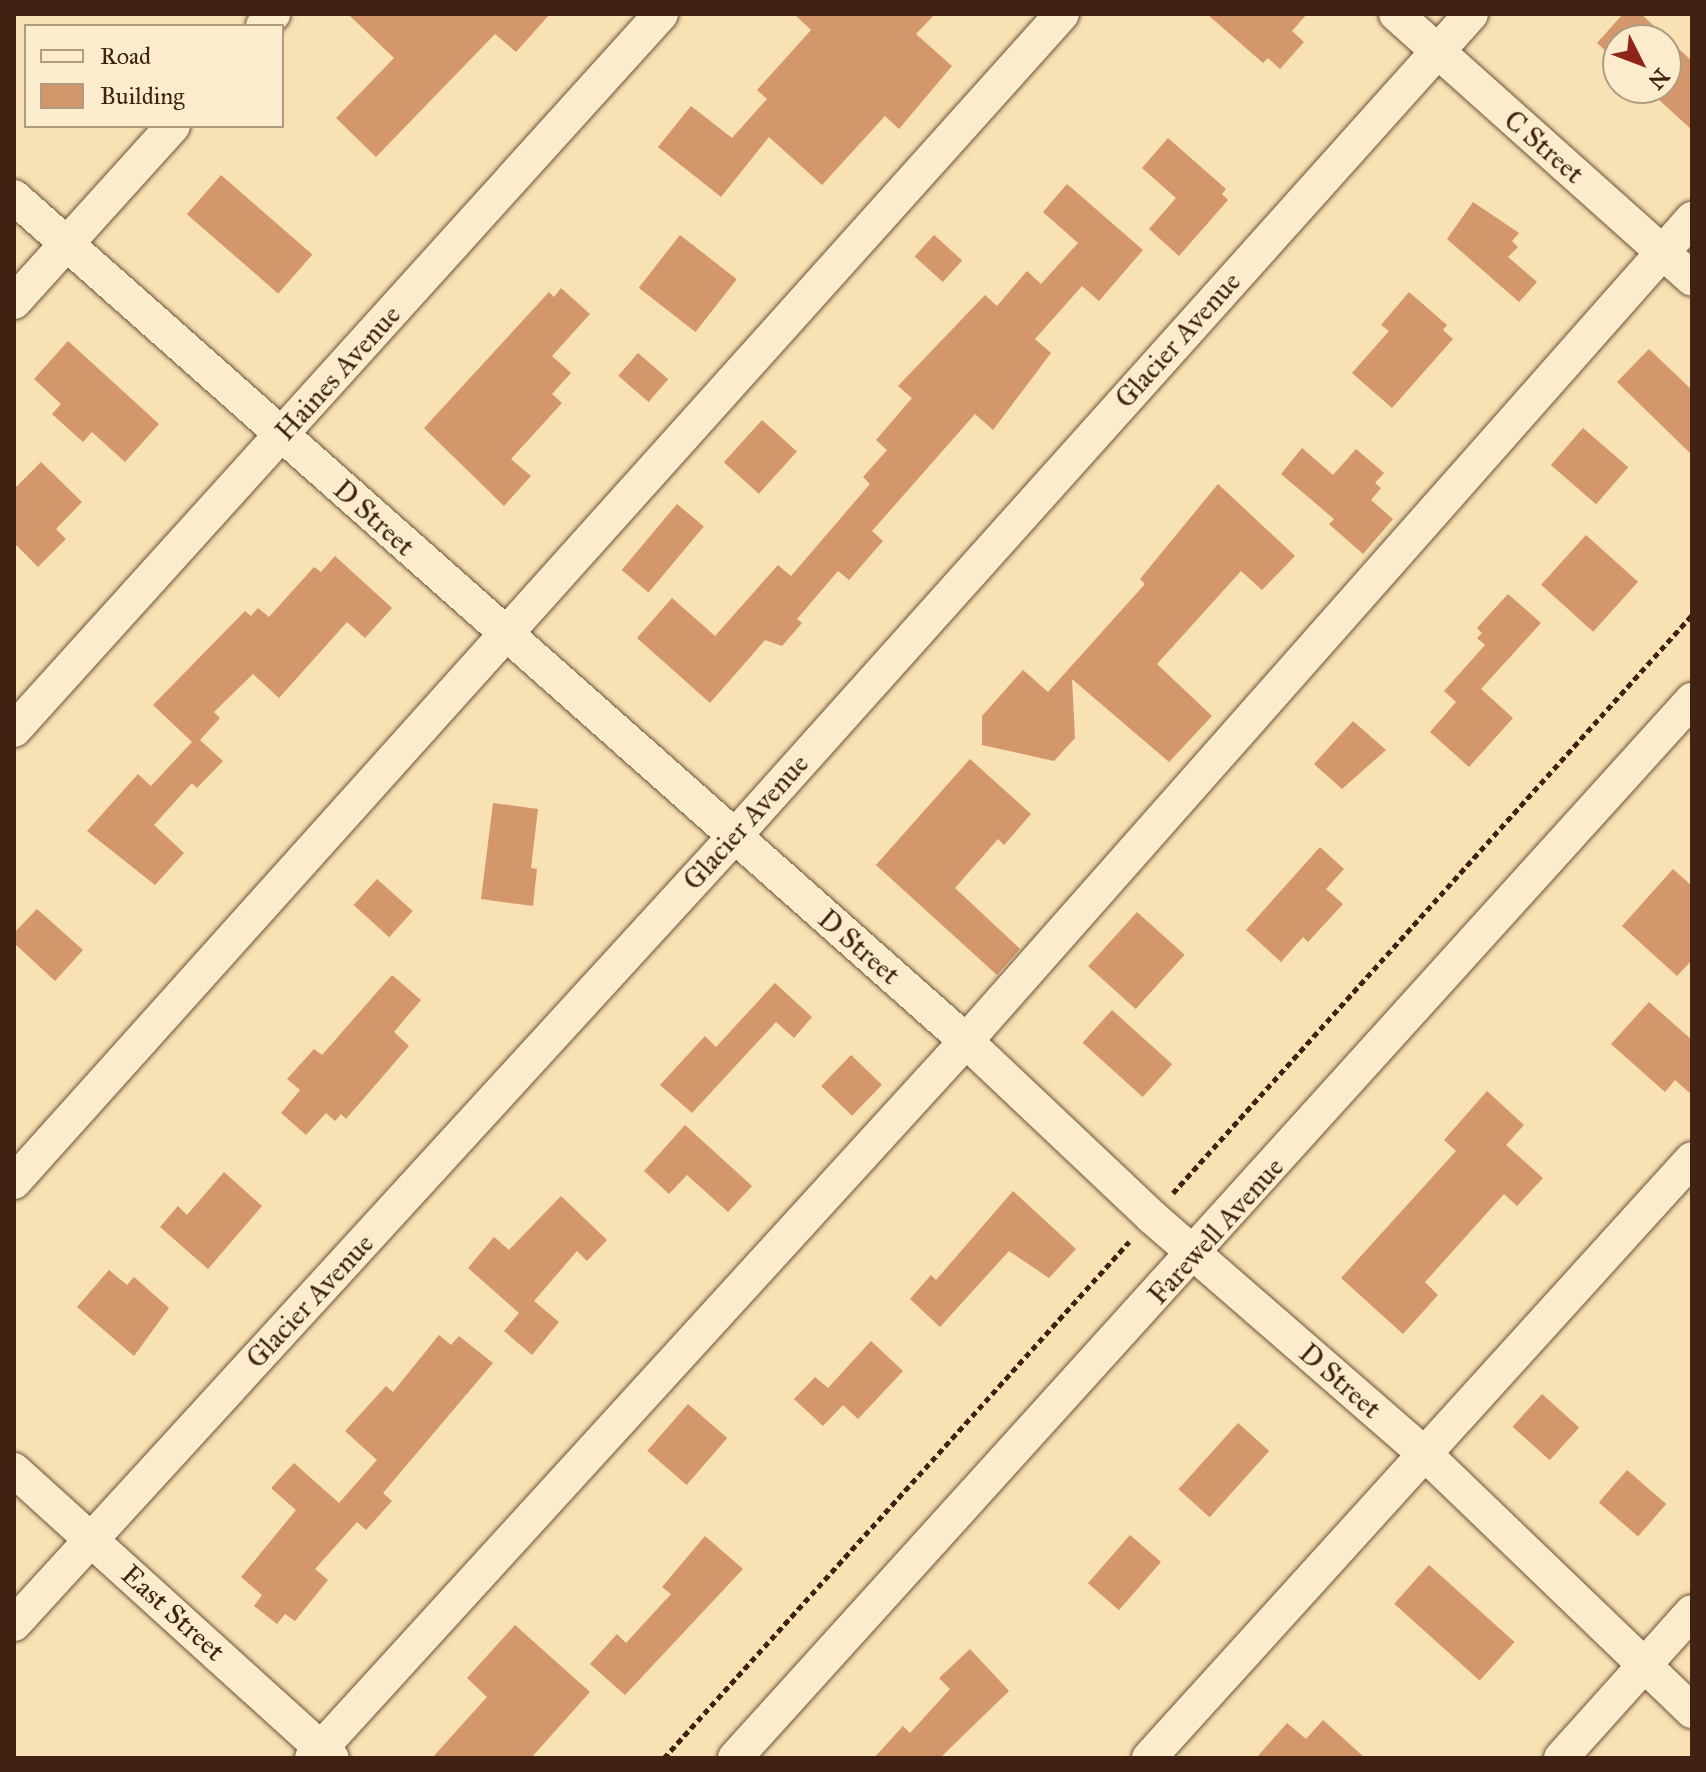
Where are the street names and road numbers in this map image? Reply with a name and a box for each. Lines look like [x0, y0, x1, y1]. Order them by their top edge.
street label: C Street [1497, 103, 1591, 191]
street label: Glacier Avenue [1108, 265, 1248, 415]
street label: Haines Avenue [268, 298, 408, 448]
street label: D Street [326, 473, 422, 563]
street label: Glacier Avenue [676, 747, 816, 897]
street label: D Street [811, 902, 907, 992]
street label: Farewell Avenue [1141, 1150, 1291, 1312]
street label: Glacier Avenue [239, 1227, 381, 1375]
street label: D Street [1292, 1336, 1388, 1426]
street label: East Street [114, 1558, 232, 1668]

